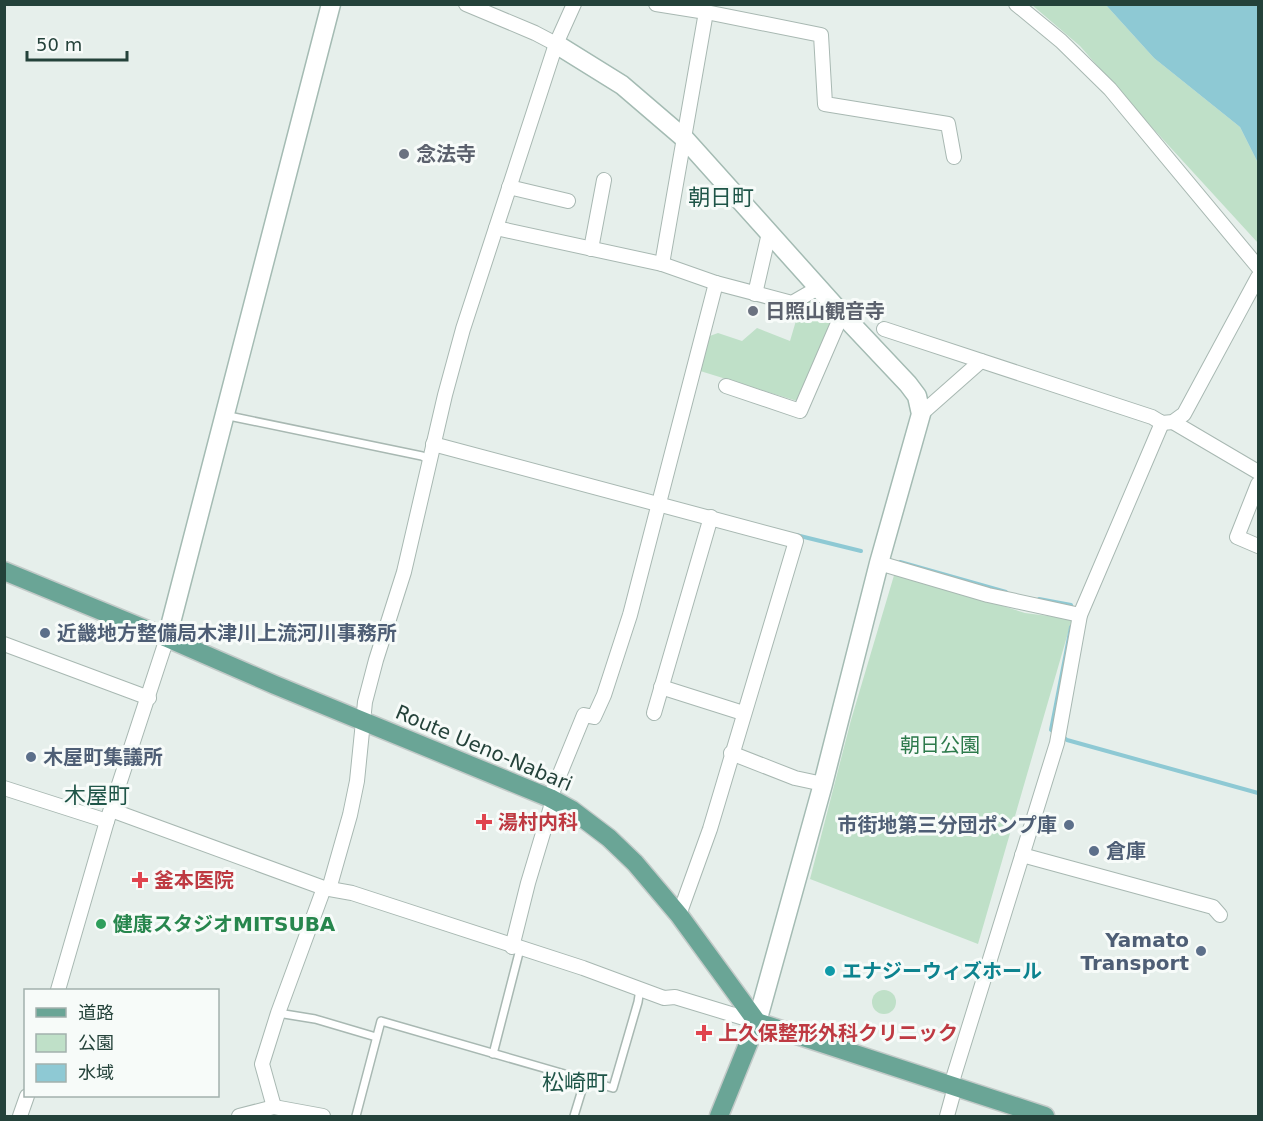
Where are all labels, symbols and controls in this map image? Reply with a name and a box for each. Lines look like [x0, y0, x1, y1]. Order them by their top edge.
scale bar [27, 24, 128, 62]
text: 50 m [36, 34, 82, 55]
place label: 念法寺 [416, 142, 476, 166]
marker: 念法寺 [397, 147, 411, 161]
district label: 朝日町 [688, 185, 754, 210]
place label: 日照山観音寺 [765, 299, 885, 323]
marker: 日照山観音寺 [746, 304, 760, 318]
place label: 近畿地方整備局木津川上流河川事務所 [57, 621, 397, 645]
marker: 近畿地方整備局木津川上流河川事務所 [38, 626, 52, 640]
street label: Route Ueno-Nabari [392, 700, 576, 796]
park label: 朝日公園 [900, 733, 980, 757]
place label: 木屋町集議所 [43, 745, 163, 769]
marker: 木屋町集議所 [24, 750, 38, 764]
district label: 木屋町 [64, 783, 130, 808]
place label: 湯村内科 [498, 810, 578, 834]
marker: 湯村内科 [475, 813, 493, 831]
place label: 市街地第三分団ポンプ庫 [838, 813, 1057, 837]
marker: 市街地第三分団ポンプ庫 [1062, 818, 1076, 832]
place label: 倉庫 [1106, 839, 1146, 863]
marker: 倉庫 [1087, 844, 1101, 858]
place label: 釜本医院 [154, 868, 234, 892]
marker: 釜本医院 [131, 871, 149, 889]
place label: 健康スタジオMITSUBA [113, 912, 336, 936]
marker: 健康スタジオMITSUBA [94, 917, 108, 931]
place label: Yamato Transport [1081, 928, 1189, 975]
marker: Yamato Transport [1194, 944, 1208, 958]
place label: エナジーウィズホール [842, 959, 1042, 983]
marker: エナジーウィズホール [823, 964, 837, 978]
legend [24, 989, 219, 1097]
text: 道路 [78, 1002, 114, 1023]
place label: 上久保整形外科クリニック [718, 1021, 958, 1045]
marker: 上久保整形外科クリニック [695, 1024, 713, 1042]
text: 公園 [78, 1032, 114, 1053]
text: 水域 [78, 1062, 114, 1083]
district label: 松崎町 [542, 1070, 608, 1095]

